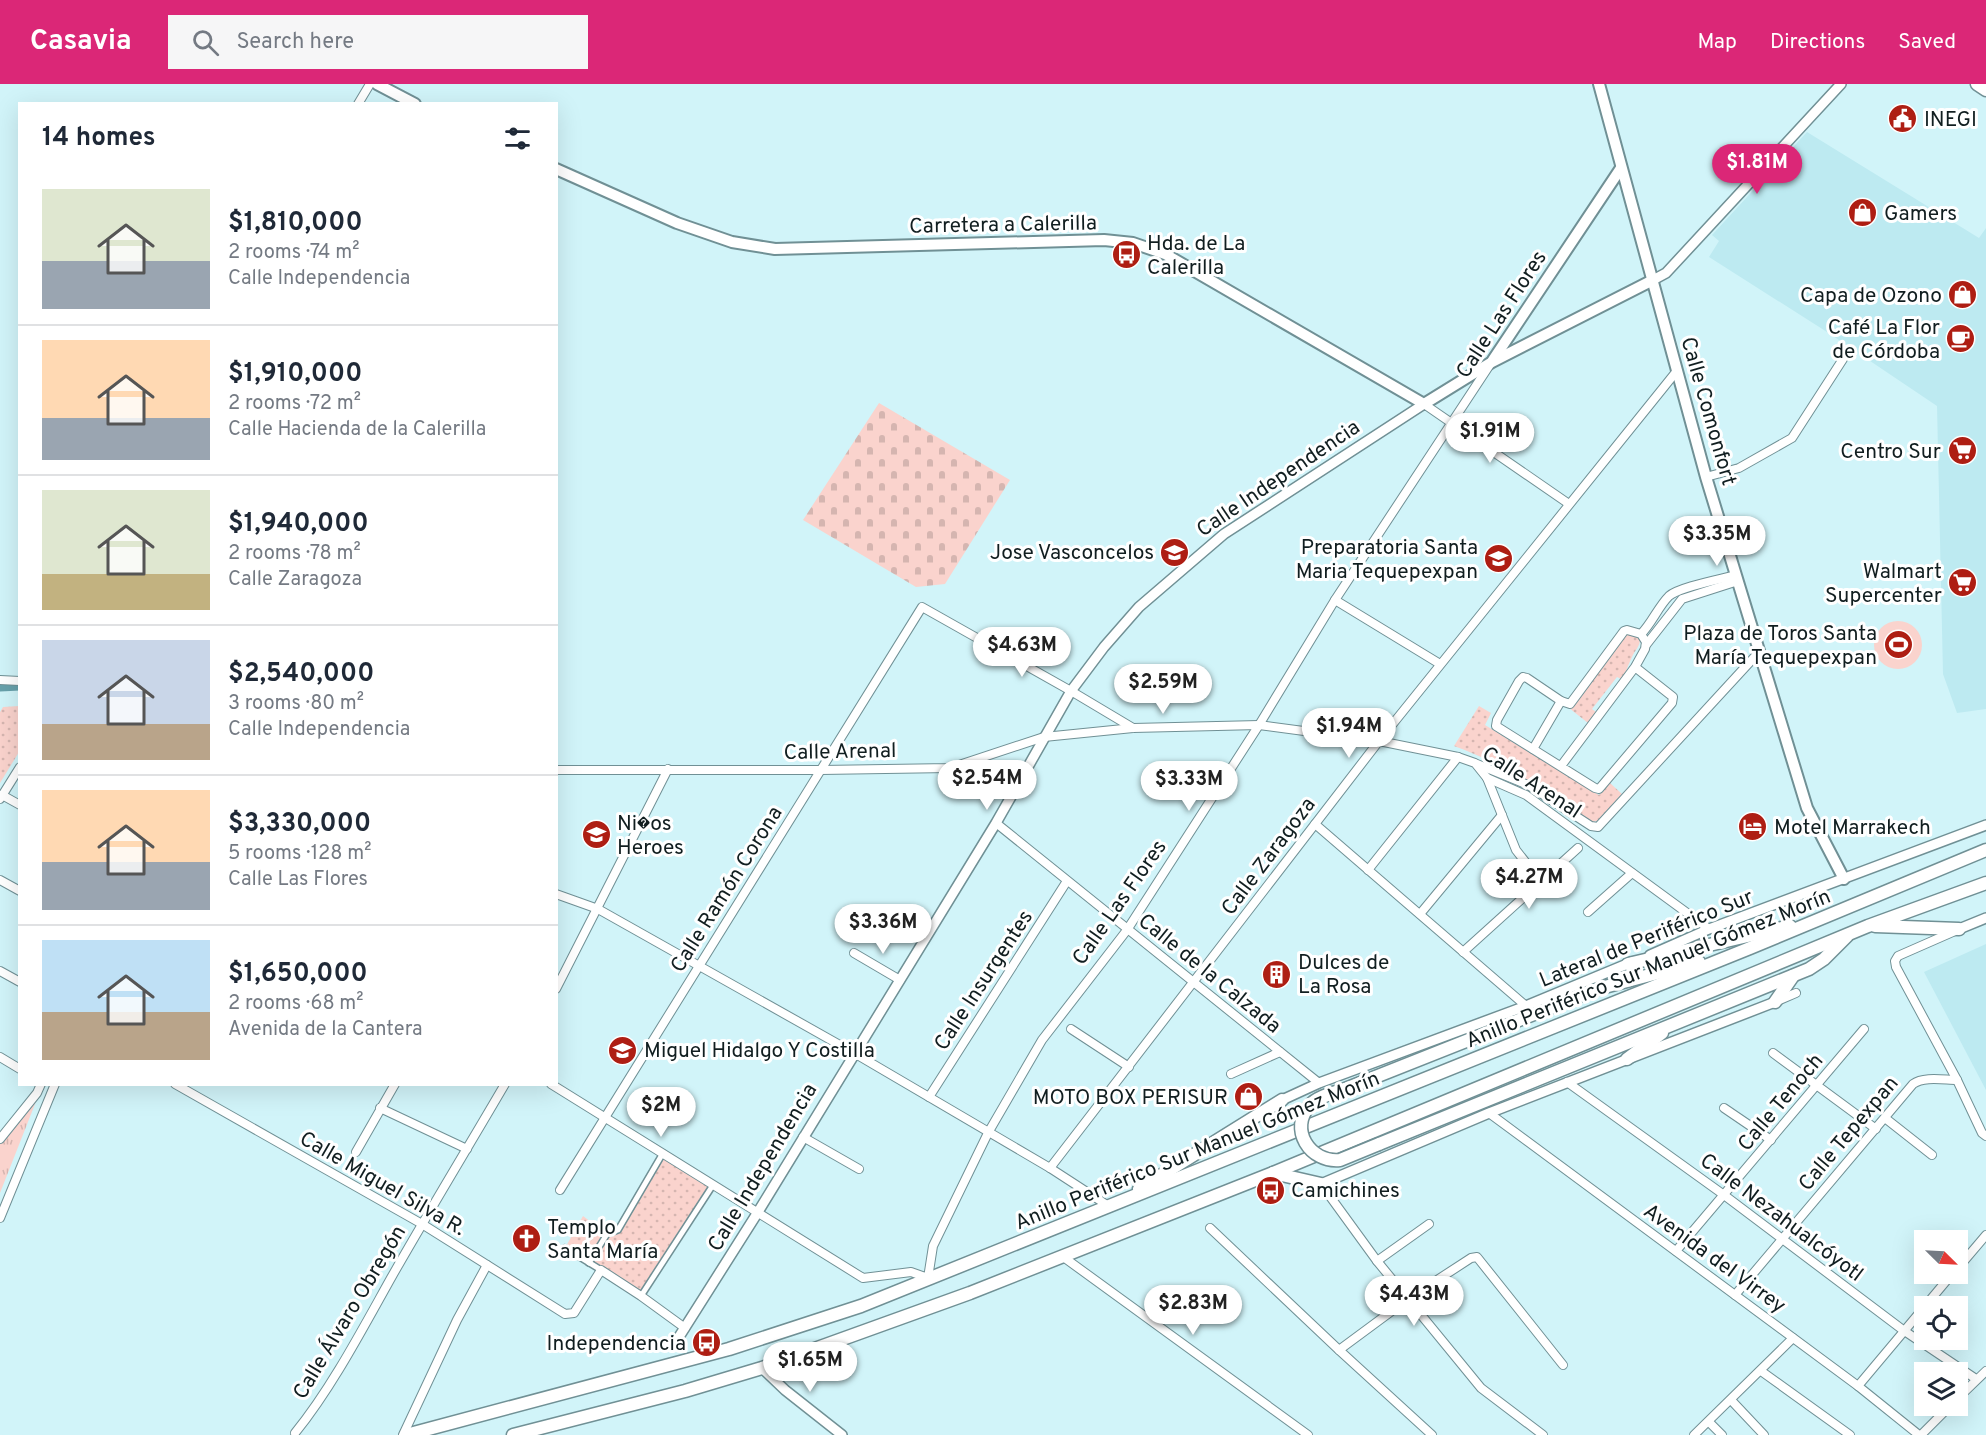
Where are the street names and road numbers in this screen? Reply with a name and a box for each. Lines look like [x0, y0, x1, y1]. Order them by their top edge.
street label: Carretera a Calerilla [909, 210, 1097, 241]
street label: Calle Las Flores [1451, 246, 1554, 384]
street label: Calle Comonfort [1673, 334, 1742, 489]
street label: Calle Independencia [1192, 415, 1366, 544]
street label: Calle Arenal [783, 738, 897, 767]
street label: Calle Arenal [1476, 741, 1586, 825]
street label: Calle Zaragoza [1216, 793, 1322, 921]
street label: Calle Ramón Corona [665, 802, 789, 978]
street label: Calle Las Flores [1067, 835, 1173, 971]
street label: Anillo Periférico Sur Manuel Gómez Morín [1462, 884, 1835, 1055]
street label: Lateral de Periférico Sur [1536, 884, 1757, 995]
street label: Calle Insurgentes [929, 905, 1040, 1056]
street label: Calle de la Calzada [1132, 908, 1286, 1040]
street label: Calle Tenoch [1732, 1049, 1830, 1157]
street label: Anillo Periférico Sur Manuel Gómez Morín [1011, 1066, 1384, 1237]
street label: Calle Tepexpan [1793, 1071, 1905, 1197]
street label: Calle Independencia [702, 1079, 824, 1257]
street label: Calle Miguel Silva R. [294, 1126, 470, 1243]
street label: Calle Nezahualcóyotl [1694, 1148, 1868, 1288]
street label: Avenida del Virrey [1638, 1198, 1791, 1320]
street label: Calle Álvaro Obregón [287, 1220, 413, 1405]

